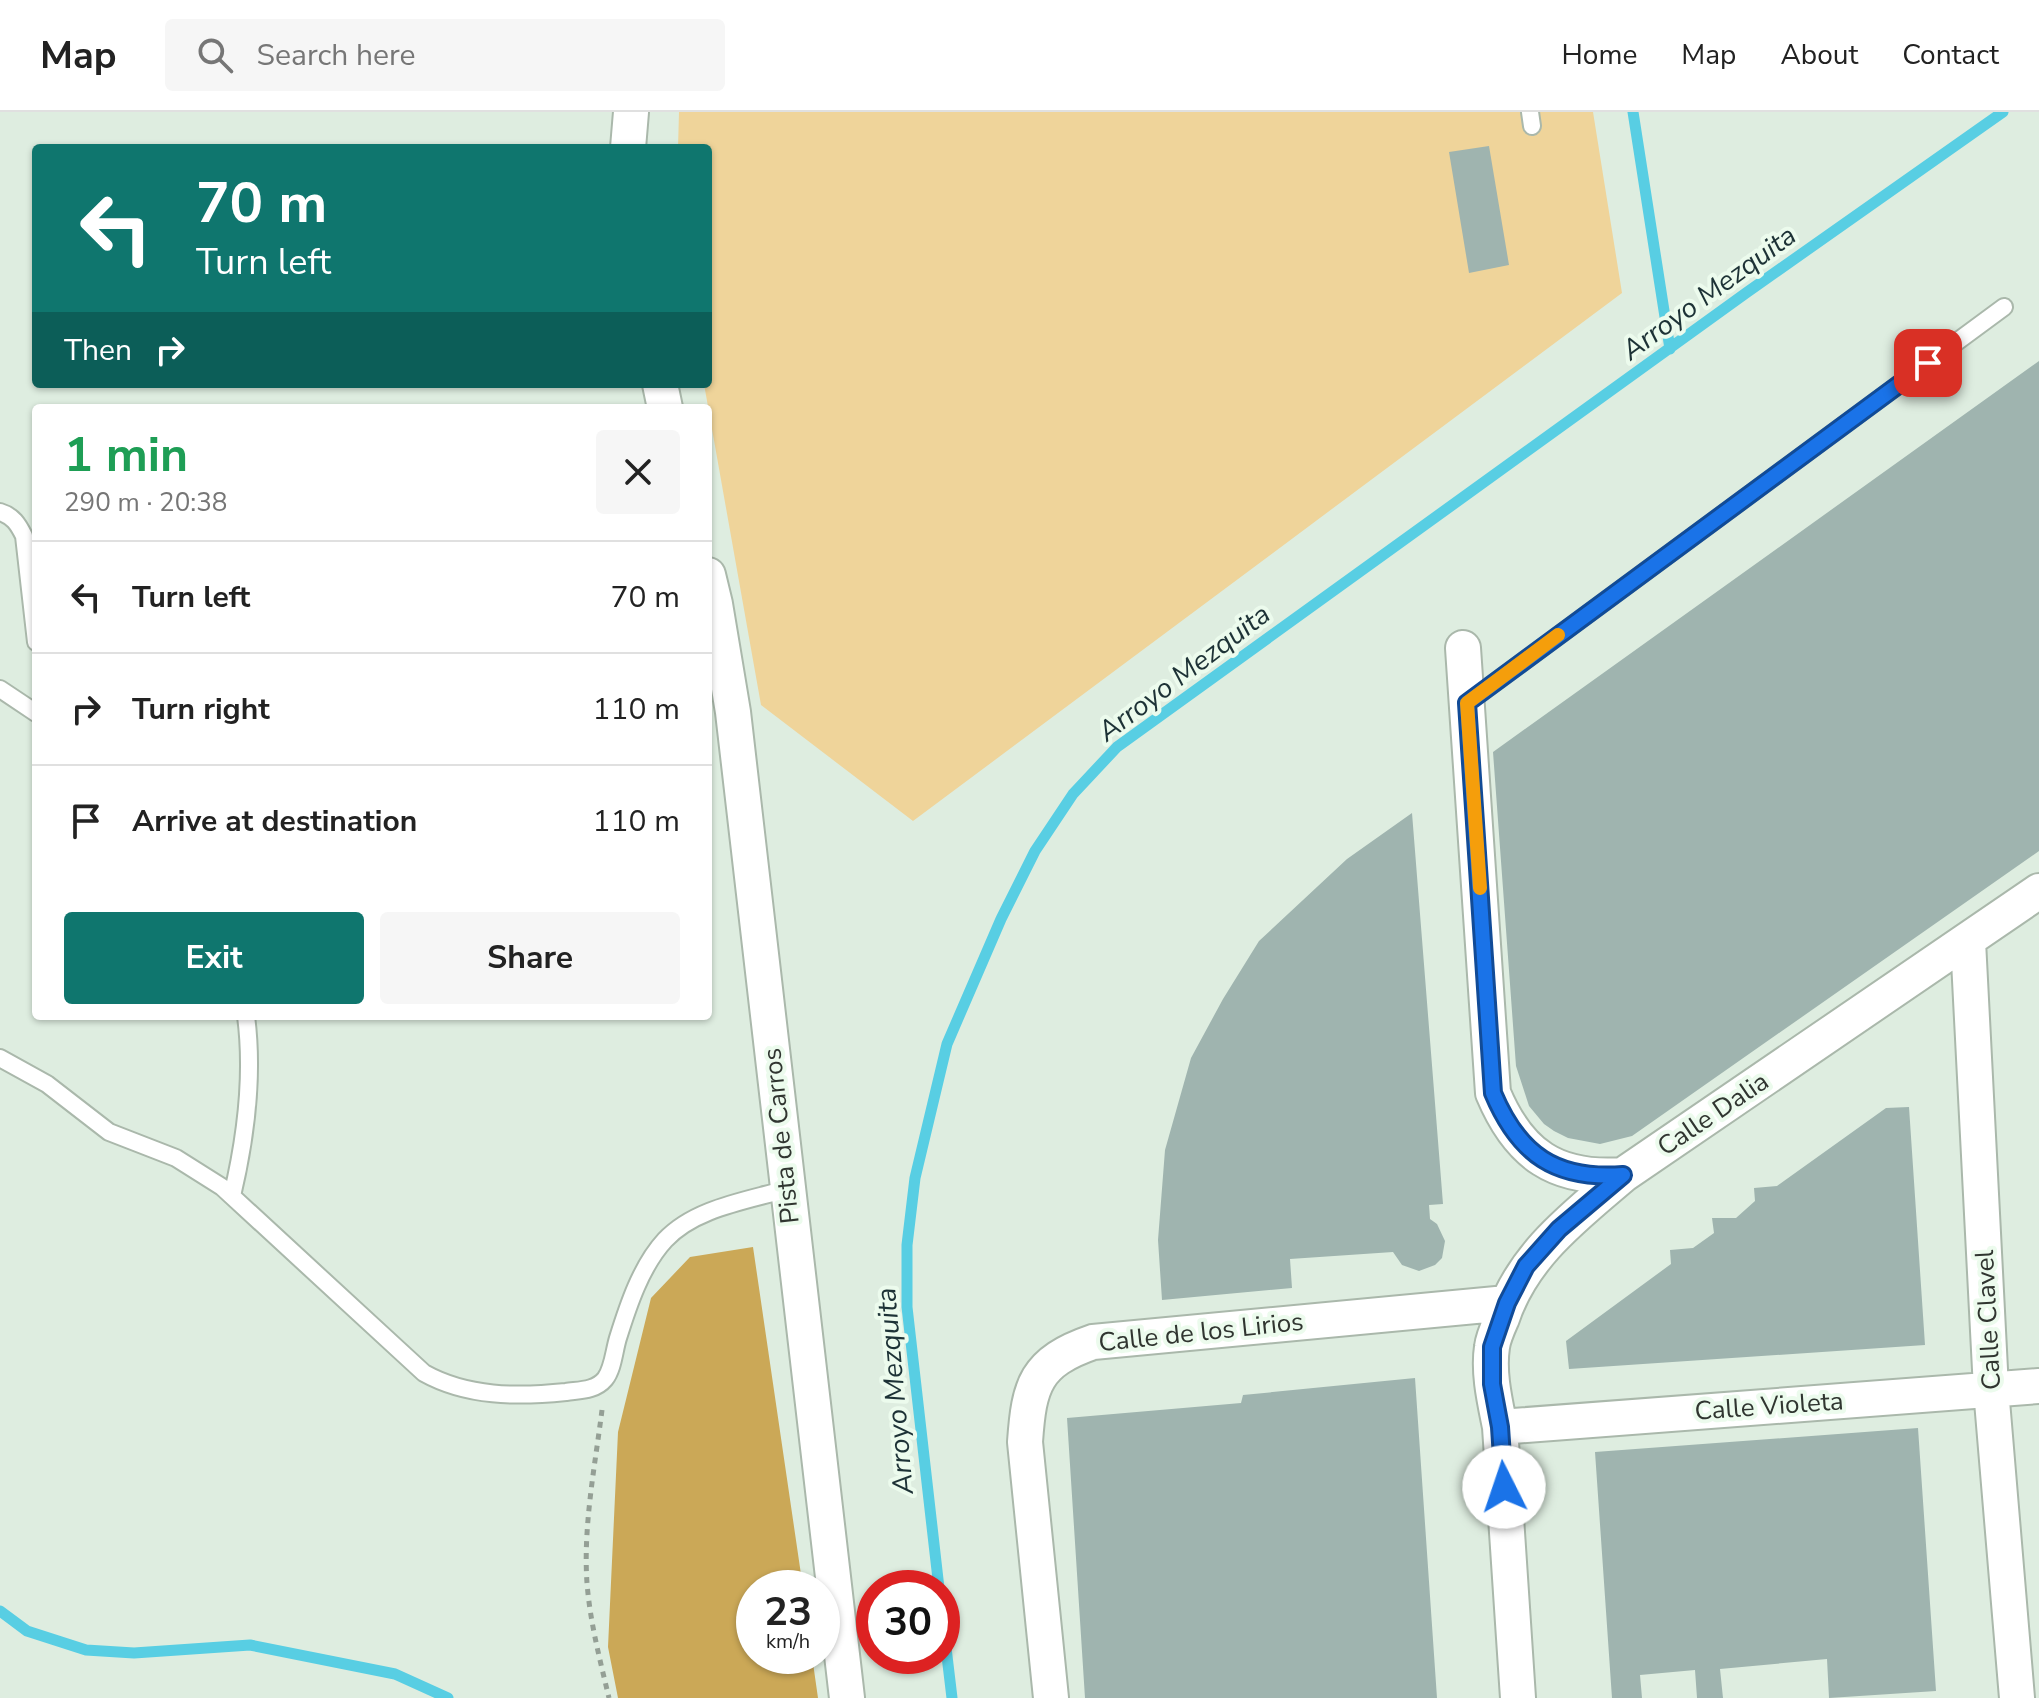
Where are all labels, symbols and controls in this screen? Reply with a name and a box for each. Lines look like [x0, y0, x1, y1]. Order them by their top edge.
search box [165, 19, 725, 91]
text: Map [40, 30, 117, 81]
icon: search [193, 33, 237, 77]
text: Search here [257, 35, 416, 76]
text: Home [1562, 36, 1637, 74]
text: Map [1681, 36, 1736, 74]
text: About [1780, 36, 1858, 74]
text: Contact [1902, 36, 1999, 74]
text: 70 m [196, 165, 327, 242]
icon: left [64, 176, 168, 280]
water label: Arroyo Mezquita [1613, 217, 1804, 370]
text: Turn left [196, 238, 331, 287]
icon: right [148, 328, 192, 372]
pin [1894, 329, 1962, 397]
text: Then [64, 330, 132, 371]
icon: arrive [1906, 341, 1950, 385]
text: 1 min [64, 422, 188, 488]
button: close [596, 430, 680, 514]
text: 290 m · 20:38 [64, 485, 227, 520]
icon: left [64, 575, 108, 619]
text: Turn left [132, 577, 250, 618]
text: 70 m [611, 577, 680, 618]
water label: Arroyo Mezquita [1089, 595, 1278, 751]
icon: right [64, 687, 108, 731]
text: Turn right [132, 689, 270, 730]
text: 110 m [593, 689, 680, 730]
icon: arrive [64, 799, 108, 843]
text: Arrive at destination [132, 801, 417, 842]
text: 110 m [593, 801, 680, 842]
button: Exit [64, 912, 364, 1004]
button: Share [380, 912, 680, 1004]
street label: Pista de Carros [754, 1046, 808, 1226]
street label: Calle Dalia [1650, 1064, 1776, 1164]
street label: Calle Clavel [1967, 1249, 2009, 1391]
water label: Arroyo Mezquita [867, 1286, 923, 1497]
street label: Calle de los Lirios [1097, 1304, 1305, 1360]
street label: Calle Violeta [1693, 1383, 1845, 1429]
position arrow [1462, 1445, 1546, 1529]
speed limit sign: 30 [856, 1570, 960, 1674]
text: 23 [764, 1585, 812, 1639]
text: km/h [766, 1628, 810, 1655]

